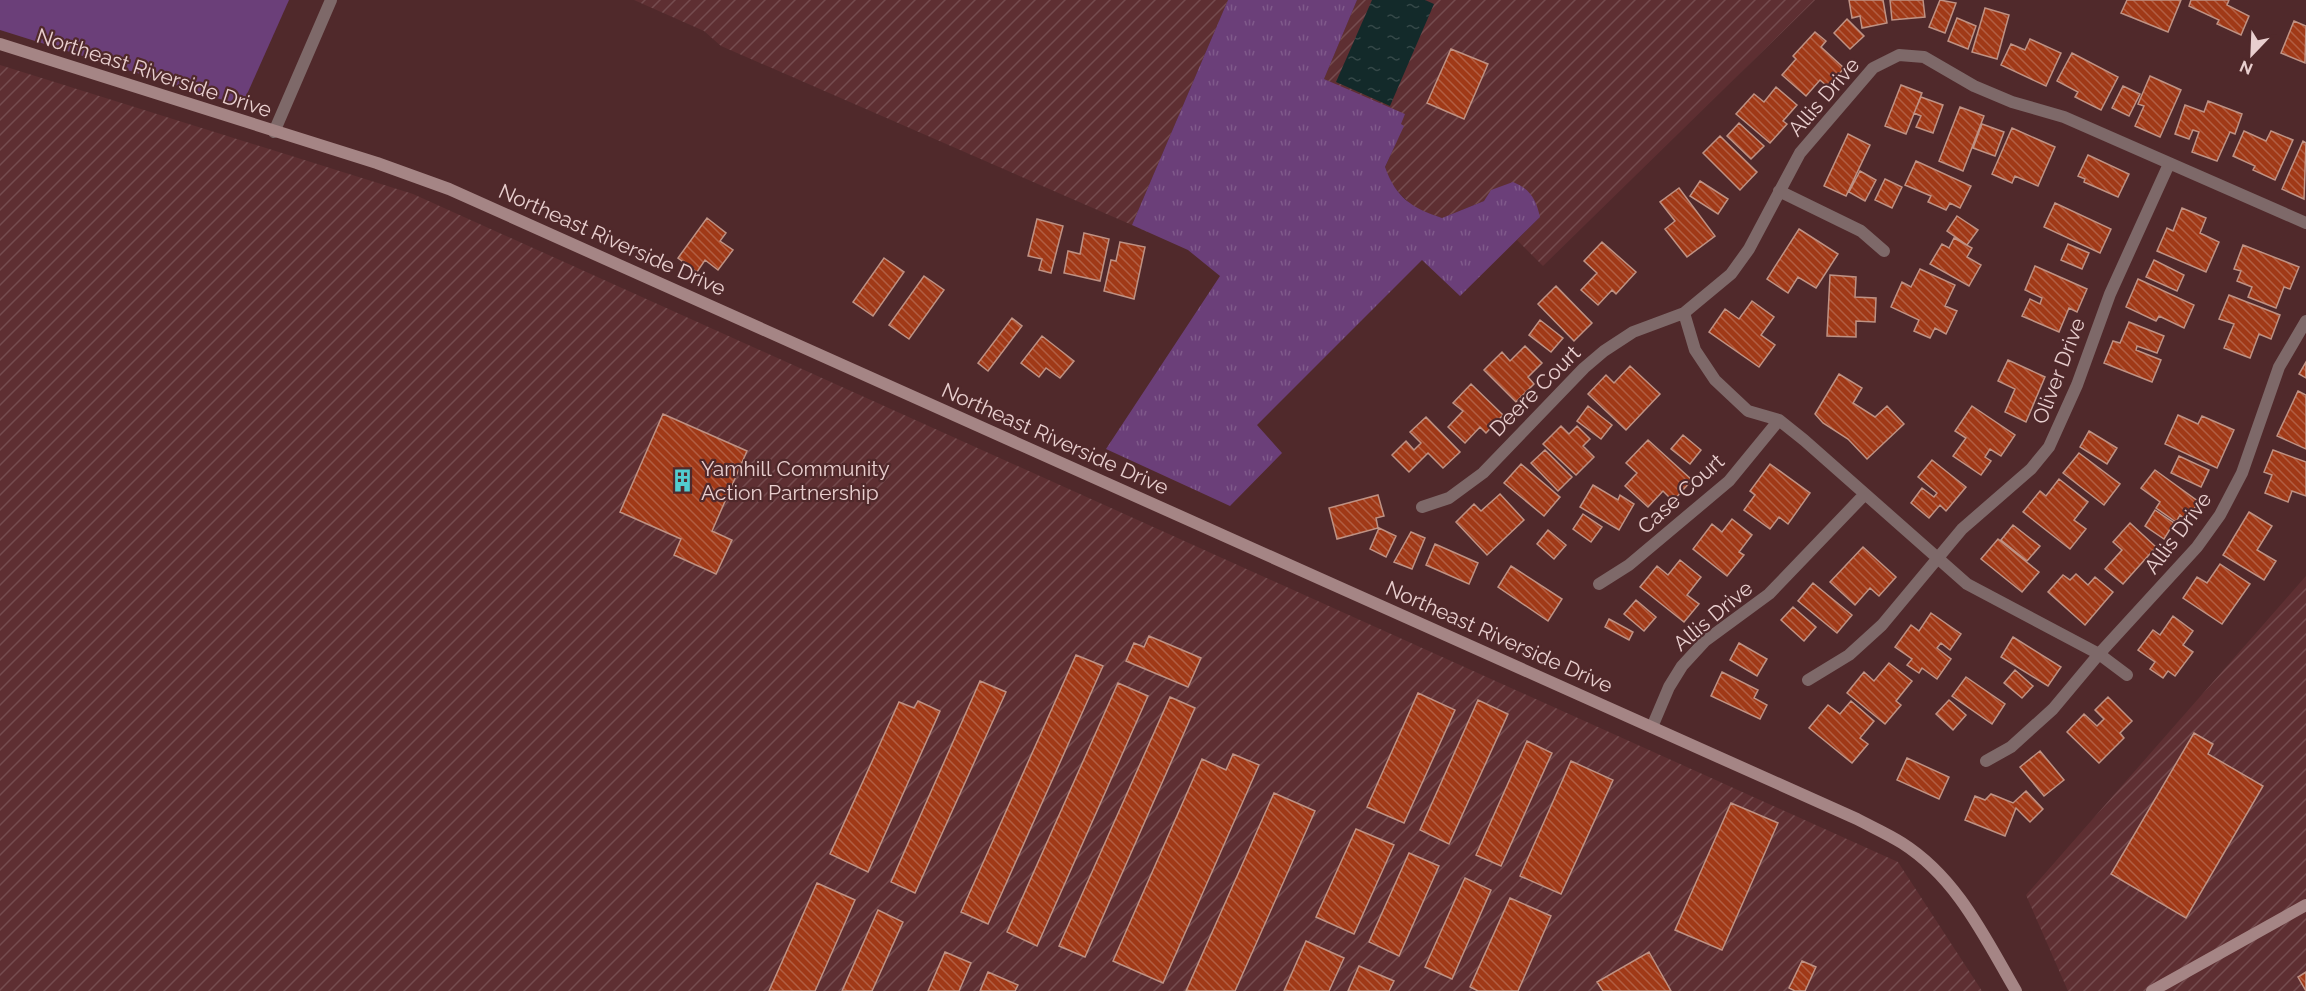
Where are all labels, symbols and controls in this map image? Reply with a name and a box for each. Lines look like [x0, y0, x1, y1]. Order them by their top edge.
street label: Northeast Riverside Drive [33, 23, 275, 122]
north arrow [2222, 24, 2282, 84]
street label: Allis Drive [1783, 52, 1864, 141]
text: N [2237, 56, 2256, 78]
street label: Northeast Riverside Drive [495, 178, 730, 301]
street label: Oliver Drive [2027, 314, 2090, 427]
street label: Deere Court [1484, 340, 1585, 441]
street label: Northeast Riverside Drive [938, 377, 1173, 500]
street label: Case Court [1632, 448, 1729, 539]
place label: Yamhill Community Action Partnership [701, 456, 890, 505]
building icon: Yamhill Community Action Partnership [670, 468, 696, 494]
street label: Allis Drive [2139, 487, 2216, 578]
street label: Northeast Riverside Drive [1382, 575, 1617, 698]
street label: Allis Drive [1668, 575, 1757, 656]

